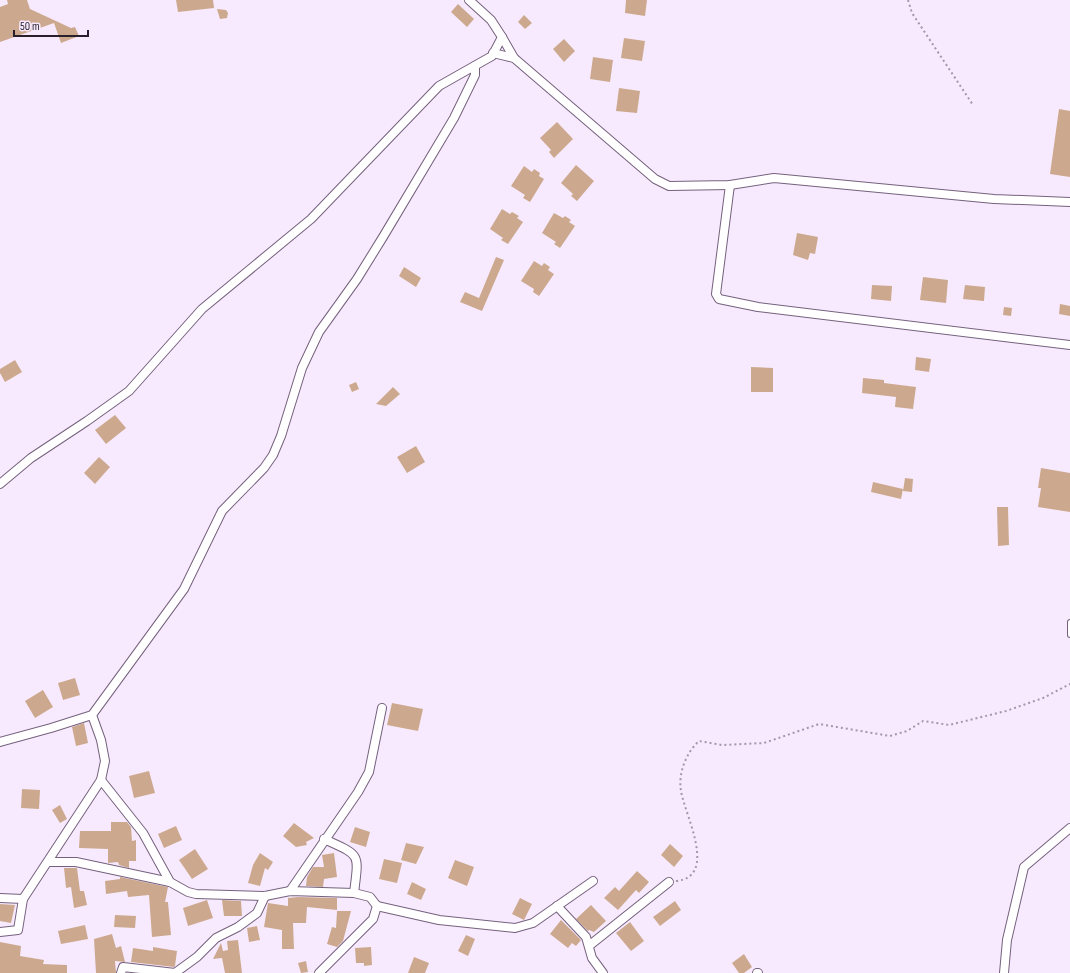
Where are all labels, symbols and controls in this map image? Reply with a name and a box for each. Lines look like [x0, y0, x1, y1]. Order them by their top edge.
scale bar [14, 12, 88, 38]
text: 50 m [20, 19, 40, 34]

